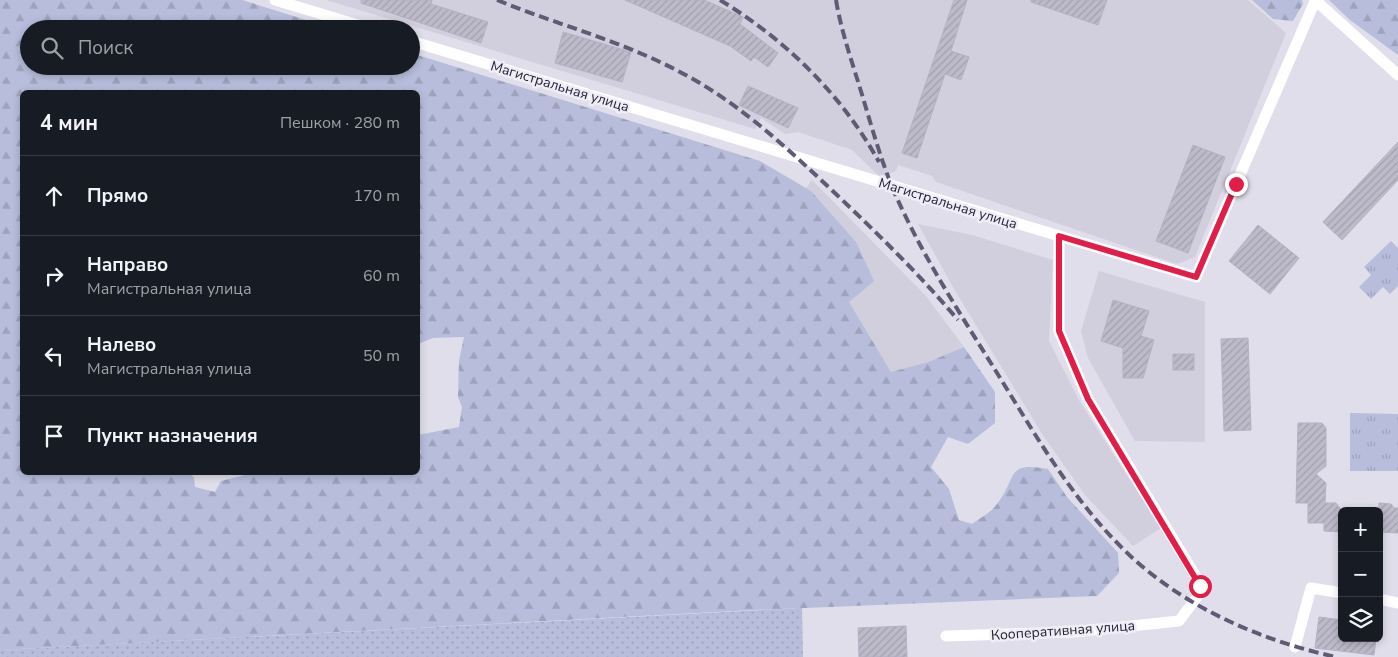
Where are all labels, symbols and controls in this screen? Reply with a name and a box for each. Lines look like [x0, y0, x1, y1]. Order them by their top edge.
search box [20, 20, 420, 75]
icon: search [38, 34, 66, 62]
text: Поиск [78, 35, 133, 61]
street label: Магистральная улица [488, 56, 631, 117]
text: 4 мин [40, 109, 98, 137]
text: Пешком · 280 m [280, 112, 400, 134]
street label: Магистральная улица [876, 173, 1019, 234]
route end [1225, 173, 1248, 196]
icon: ahead [40, 182, 68, 210]
text: Прямо [87, 183, 148, 209]
text: 170 m [353, 185, 400, 207]
text: Направо [87, 252, 168, 278]
icon: right [40, 262, 68, 290]
text: 60 m [363, 265, 400, 287]
text: Магистральная улица [87, 278, 252, 300]
text: Налево [87, 332, 156, 358]
icon: left [40, 342, 68, 370]
text: 50 m [363, 345, 400, 367]
text: Магистральная улица [87, 358, 252, 380]
icon: arrive [40, 422, 68, 450]
text: Пункт назначения [87, 423, 258, 449]
map controls [1338, 507, 1383, 642]
button: + [1338, 507, 1383, 552]
button: − [1338, 552, 1383, 597]
route start [1189, 575, 1212, 598]
button: layers [1338, 597, 1383, 642]
street label: Кооперативная улица [990, 616, 1136, 645]

